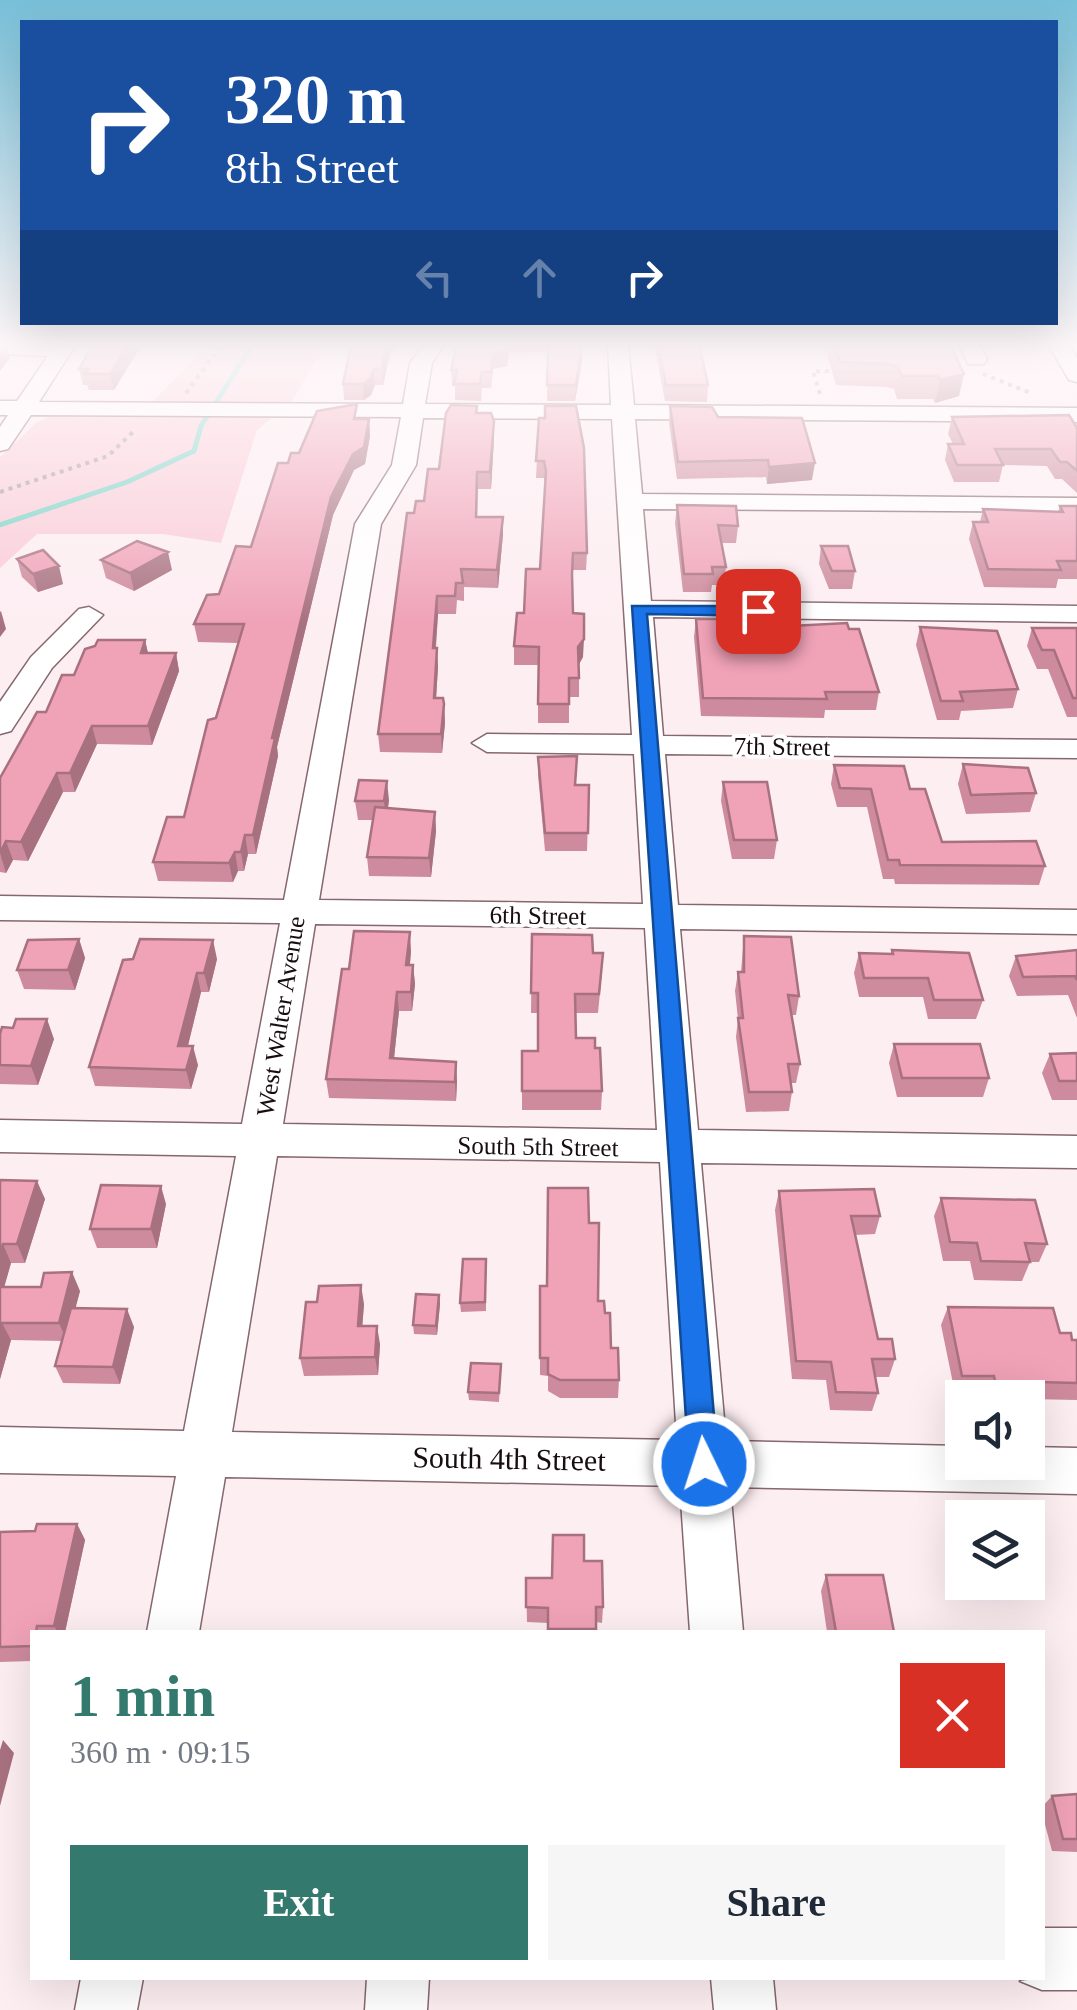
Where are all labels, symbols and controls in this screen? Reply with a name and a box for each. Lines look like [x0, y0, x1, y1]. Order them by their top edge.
icon: right [60, 60, 190, 190]
text: 320 m [225, 61, 406, 138]
text: 8th Street [225, 143, 399, 193]
icon: left [407, 250, 462, 305]
icon: ahead [512, 250, 567, 305]
icon: right [617, 250, 672, 305]
pin [716, 569, 801, 654]
icon: arrive [731, 584, 786, 639]
street label: 7th Street [734, 732, 831, 761]
street label: 6th Street [490, 901, 587, 930]
street label: West Walter Avenue [251, 914, 310, 1118]
street label: South 5th Street [457, 1132, 619, 1161]
map controls [945, 1380, 1045, 1600]
button: sound [945, 1380, 1045, 1480]
position arrow [652, 1412, 756, 1516]
street label: South 4th Street [412, 1440, 607, 1477]
button: layers [945, 1500, 1045, 1600]
text: 1 min [70, 1663, 215, 1729]
button: close [900, 1663, 1005, 1768]
text: 360 m · 09:15 [70, 1734, 250, 1770]
button: Exit [70, 1845, 528, 1960]
button: Share [548, 1845, 1005, 1960]

